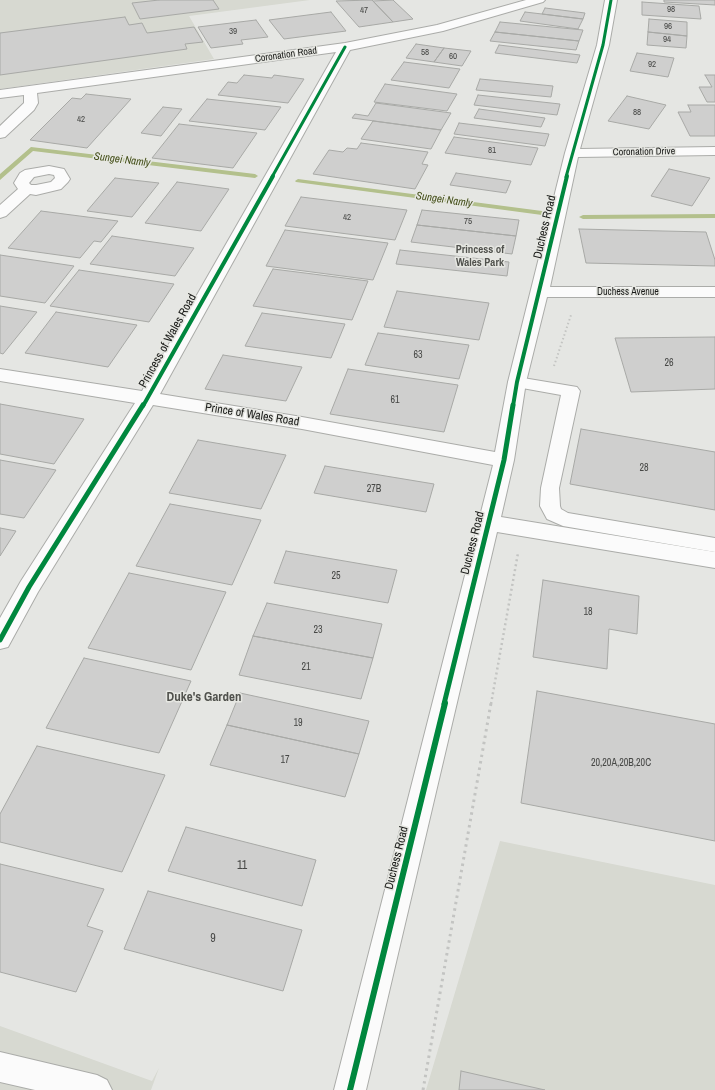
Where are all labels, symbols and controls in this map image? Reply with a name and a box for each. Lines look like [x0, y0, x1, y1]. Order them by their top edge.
house number: 98 [667, 5, 675, 15]
house number: 47 [360, 6, 368, 16]
house number: 96 [664, 22, 672, 32]
house number: 39 [229, 27, 237, 37]
house number: 94 [663, 35, 671, 45]
street label: Coronation Road [254, 45, 318, 65]
house number: 58 [421, 48, 429, 58]
house number: 60 [449, 52, 457, 62]
house number: 92 [648, 60, 656, 70]
house number: 88 [633, 108, 641, 118]
house number: 42 [77, 115, 85, 125]
street label: Coronation Drive [613, 145, 675, 159]
house number: 81 [488, 146, 496, 156]
water label: Sungei Namly [93, 150, 151, 170]
water label: Sungei Namly [415, 190, 473, 210]
street label: Duchess Road [531, 194, 559, 260]
house number: 42 [343, 213, 351, 223]
house number: 75 [464, 217, 472, 227]
district label: Princess of Wales Park [456, 243, 504, 269]
street label: Duchess Avenue [597, 286, 659, 298]
street label: Princess of Wales Road [136, 292, 200, 390]
house number: 63 [413, 349, 423, 361]
house number: 26 [664, 357, 674, 369]
house number: 61 [390, 394, 400, 406]
street label: Prince of Wales Road [204, 400, 300, 430]
house number: 28 [639, 462, 649, 474]
house number: 27B [367, 483, 381, 495]
street label: Duchess Road [458, 510, 488, 576]
house number: 25 [331, 570, 341, 582]
house number: 18 [583, 606, 593, 618]
house number: 23 [313, 624, 323, 636]
house number: 21 [301, 661, 311, 673]
district label: Duke's Garden [167, 690, 241, 706]
house number: 19 [293, 717, 303, 729]
house number: 17 [280, 754, 290, 766]
house number: 20,20A,20B,20C [591, 757, 651, 769]
street label: Duchess Road [382, 825, 412, 891]
house number: 11 [237, 859, 247, 873]
house number: 9 [210, 932, 216, 946]

